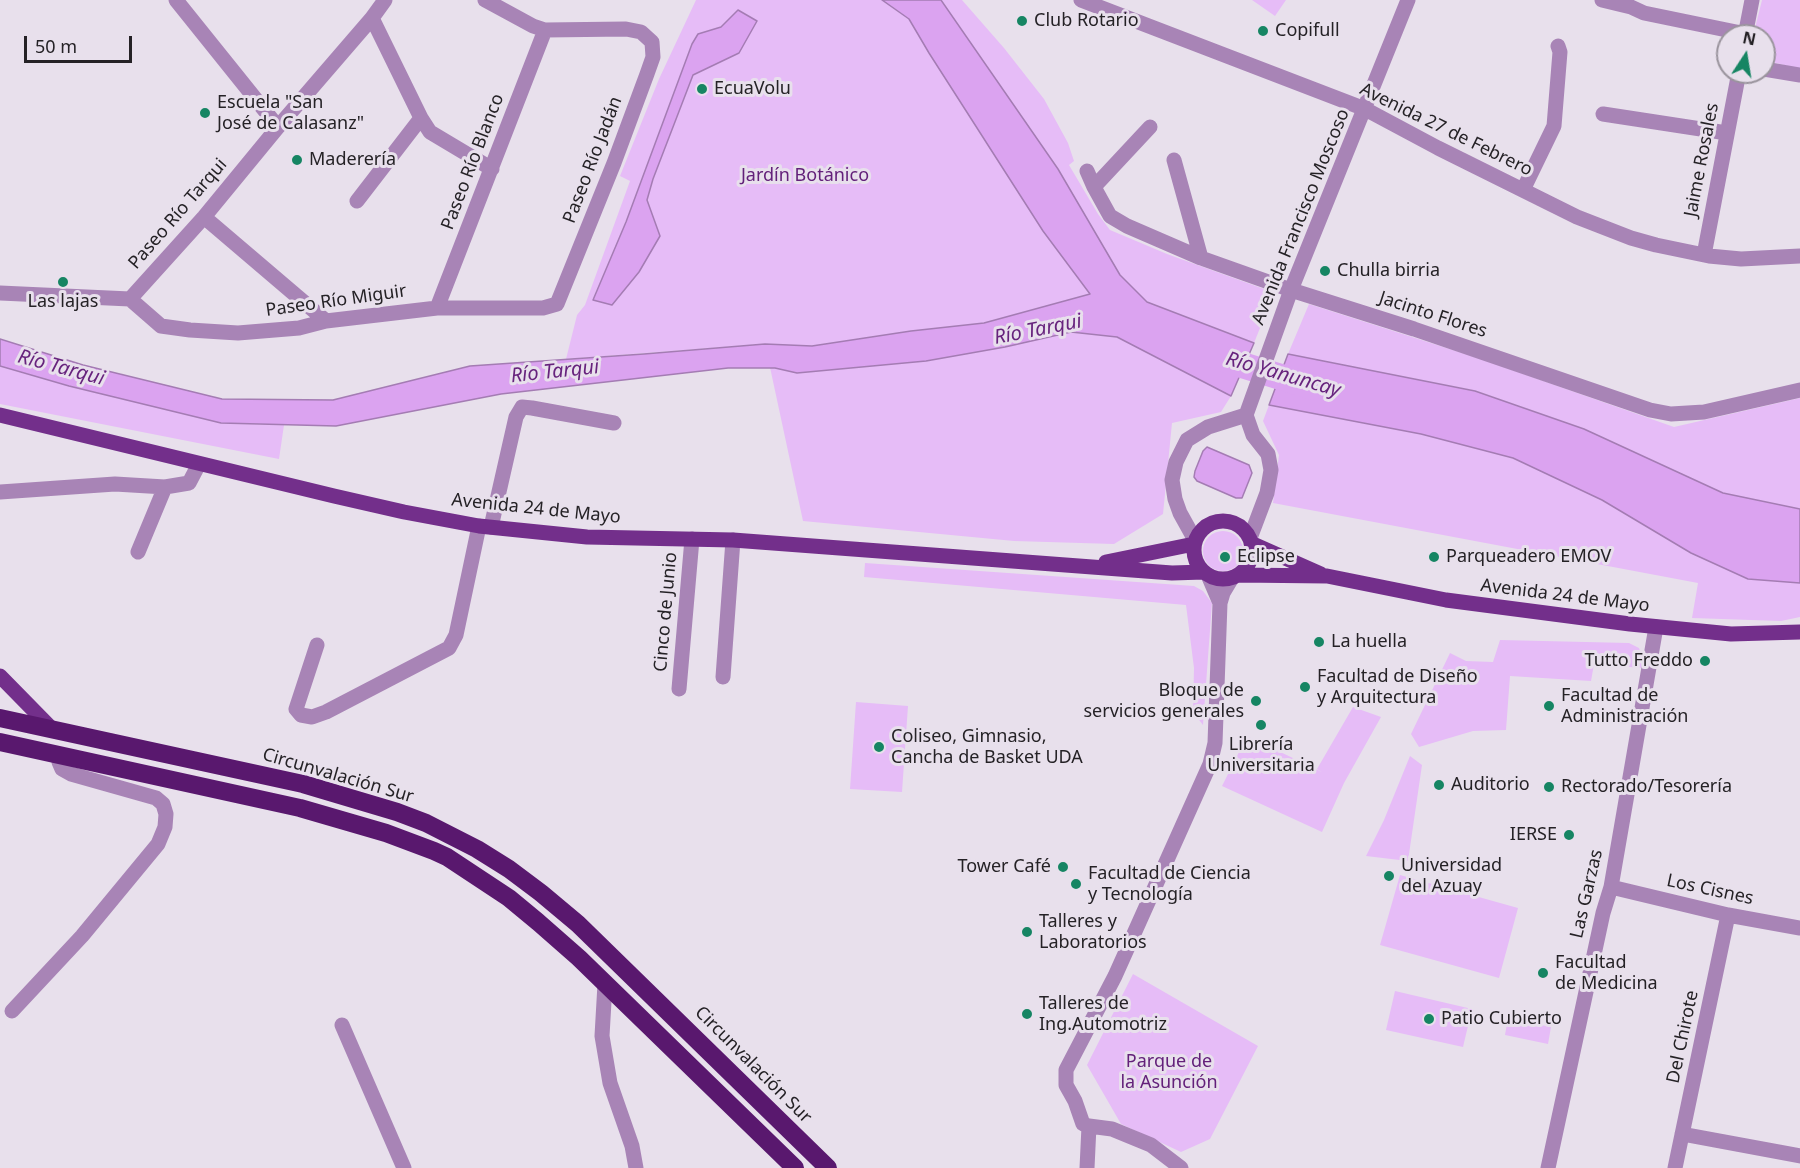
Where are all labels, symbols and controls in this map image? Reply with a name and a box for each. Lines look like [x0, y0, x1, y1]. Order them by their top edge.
place label: Club Rotario [1034, 10, 1139, 32]
marker: Club Rotario [1015, 14, 1029, 28]
place label: Copifull [1275, 20, 1340, 42]
scale bar [27, 24, 135, 62]
marker: Copifull [1256, 24, 1270, 38]
north arrow [1716, 24, 1776, 84]
text: N [1741, 26, 1758, 50]
text: 50 m [35, 34, 77, 58]
place label: EcuaVolu [714, 78, 791, 100]
street label: Avenida 27 de Febrero [1356, 79, 1536, 181]
marker: EcuaVolu [695, 82, 709, 96]
street label: Paseo Río Blanco [437, 91, 509, 233]
place label: Escuela "San José de Calasanz" [217, 92, 364, 134]
street label: Paseo Río Jadán [559, 94, 627, 226]
street label: Jaime Rosales [1680, 101, 1724, 219]
marker: Escuela "San José de Calasanz" [198, 106, 212, 120]
street label: Avenida Francisco Moscoso [1248, 106, 1354, 328]
place label: Maderería [309, 149, 396, 171]
marker: Maderería [290, 153, 304, 167]
street label: Paseo Río Tarqui [124, 154, 232, 274]
park label: Jardín Botánico [741, 165, 869, 187]
place label: Chulla birria [1337, 260, 1440, 282]
marker: Chulla birria [1318, 264, 1332, 278]
marker: Las lajas [56, 275, 70, 289]
street label: Paseo Río Miguir [264, 280, 408, 322]
street label: Jacinto Flores [1376, 287, 1490, 343]
place label: Las lajas [28, 291, 98, 313]
water label: Río Tarqui [992, 310, 1084, 350]
water label: Río Tarqui [15, 345, 107, 391]
water label: Río Yanuncay [1223, 347, 1343, 403]
water label: Río Tarqui [510, 355, 600, 389]
street label: Avenida 24 de Mayo [450, 489, 622, 529]
place label: Eclipse [1237, 546, 1295, 568]
place label: Parqueadero EMOV [1446, 546, 1611, 568]
marker: Eclipse [1218, 550, 1232, 564]
marker: Parqueadero EMOV [1427, 550, 1441, 564]
street label: Cinco de Junio [650, 551, 682, 673]
street label: Avenida 24 de Mayo [1479, 575, 1651, 617]
place label: La huella [1331, 631, 1407, 653]
marker: La huella [1312, 635, 1326, 649]
place label: Tutto Freddo [1585, 650, 1693, 672]
marker: Tutto Freddo [1698, 654, 1712, 668]
place label: Facultad de Diseño y Arquitectura [1317, 666, 1478, 708]
place label: Bloque de servicios generales [1083, 680, 1244, 722]
marker: Facultad de Diseño y Arquitectura [1298, 680, 1312, 694]
place label: Facultad de Administración [1561, 685, 1688, 728]
marker: Bloque de servicios generales [1249, 694, 1263, 708]
marker: Facultad de Administración [1542, 699, 1556, 713]
marker: Librería Universitaria [1254, 718, 1268, 732]
place label: Coliseo, Gimnasio, Cancha de Basket UDA [891, 726, 1083, 768]
place label: Librería Universitaria [1207, 734, 1315, 777]
marker: Coliseo, Gimnasio, Cancha de Basket UDA [872, 740, 886, 754]
street label: Circunvalación Sur [260, 744, 416, 808]
place label: Auditorio [1451, 774, 1530, 796]
place label: Rectorado/Tesorería [1561, 776, 1732, 798]
marker: Auditorio [1432, 778, 1446, 792]
marker: Rectorado/Tesorería [1542, 780, 1556, 794]
place label: IERSE [1510, 824, 1557, 846]
marker: IERSE [1562, 828, 1576, 842]
street label: Las Garzas [1566, 847, 1608, 941]
place label: Universidad del Azuay [1401, 855, 1502, 898]
place label: Tower Café [957, 856, 1051, 878]
marker: Tower Café [1056, 860, 1070, 874]
place label: Facultad de Ciencia y Tecnología [1088, 863, 1251, 906]
marker: Universidad del Azuay [1382, 869, 1396, 883]
street label: Los Cisnes [1665, 870, 1755, 910]
marker: Facultad de Ciencia y Tecnología [1069, 877, 1083, 891]
place label: Talleres y Laboratorios [1039, 911, 1147, 954]
marker: Talleres y Laboratorios [1020, 925, 1034, 939]
place label: Facultad de Medicina [1555, 952, 1658, 994]
marker: Facultad de Medicina [1536, 966, 1550, 980]
street label: Del Chirote [1663, 989, 1703, 1085]
place label: Talleres de Ing.Automotriz [1039, 993, 1167, 1036]
street label: Circunvalación Sur [690, 1002, 816, 1128]
marker: Talleres de Ing.Automotriz [1020, 1007, 1034, 1021]
place label: Patio Cubierto [1441, 1008, 1562, 1030]
marker: Patio Cubierto [1422, 1012, 1436, 1026]
park label: Parque de la Asunción [1120, 1051, 1218, 1094]

